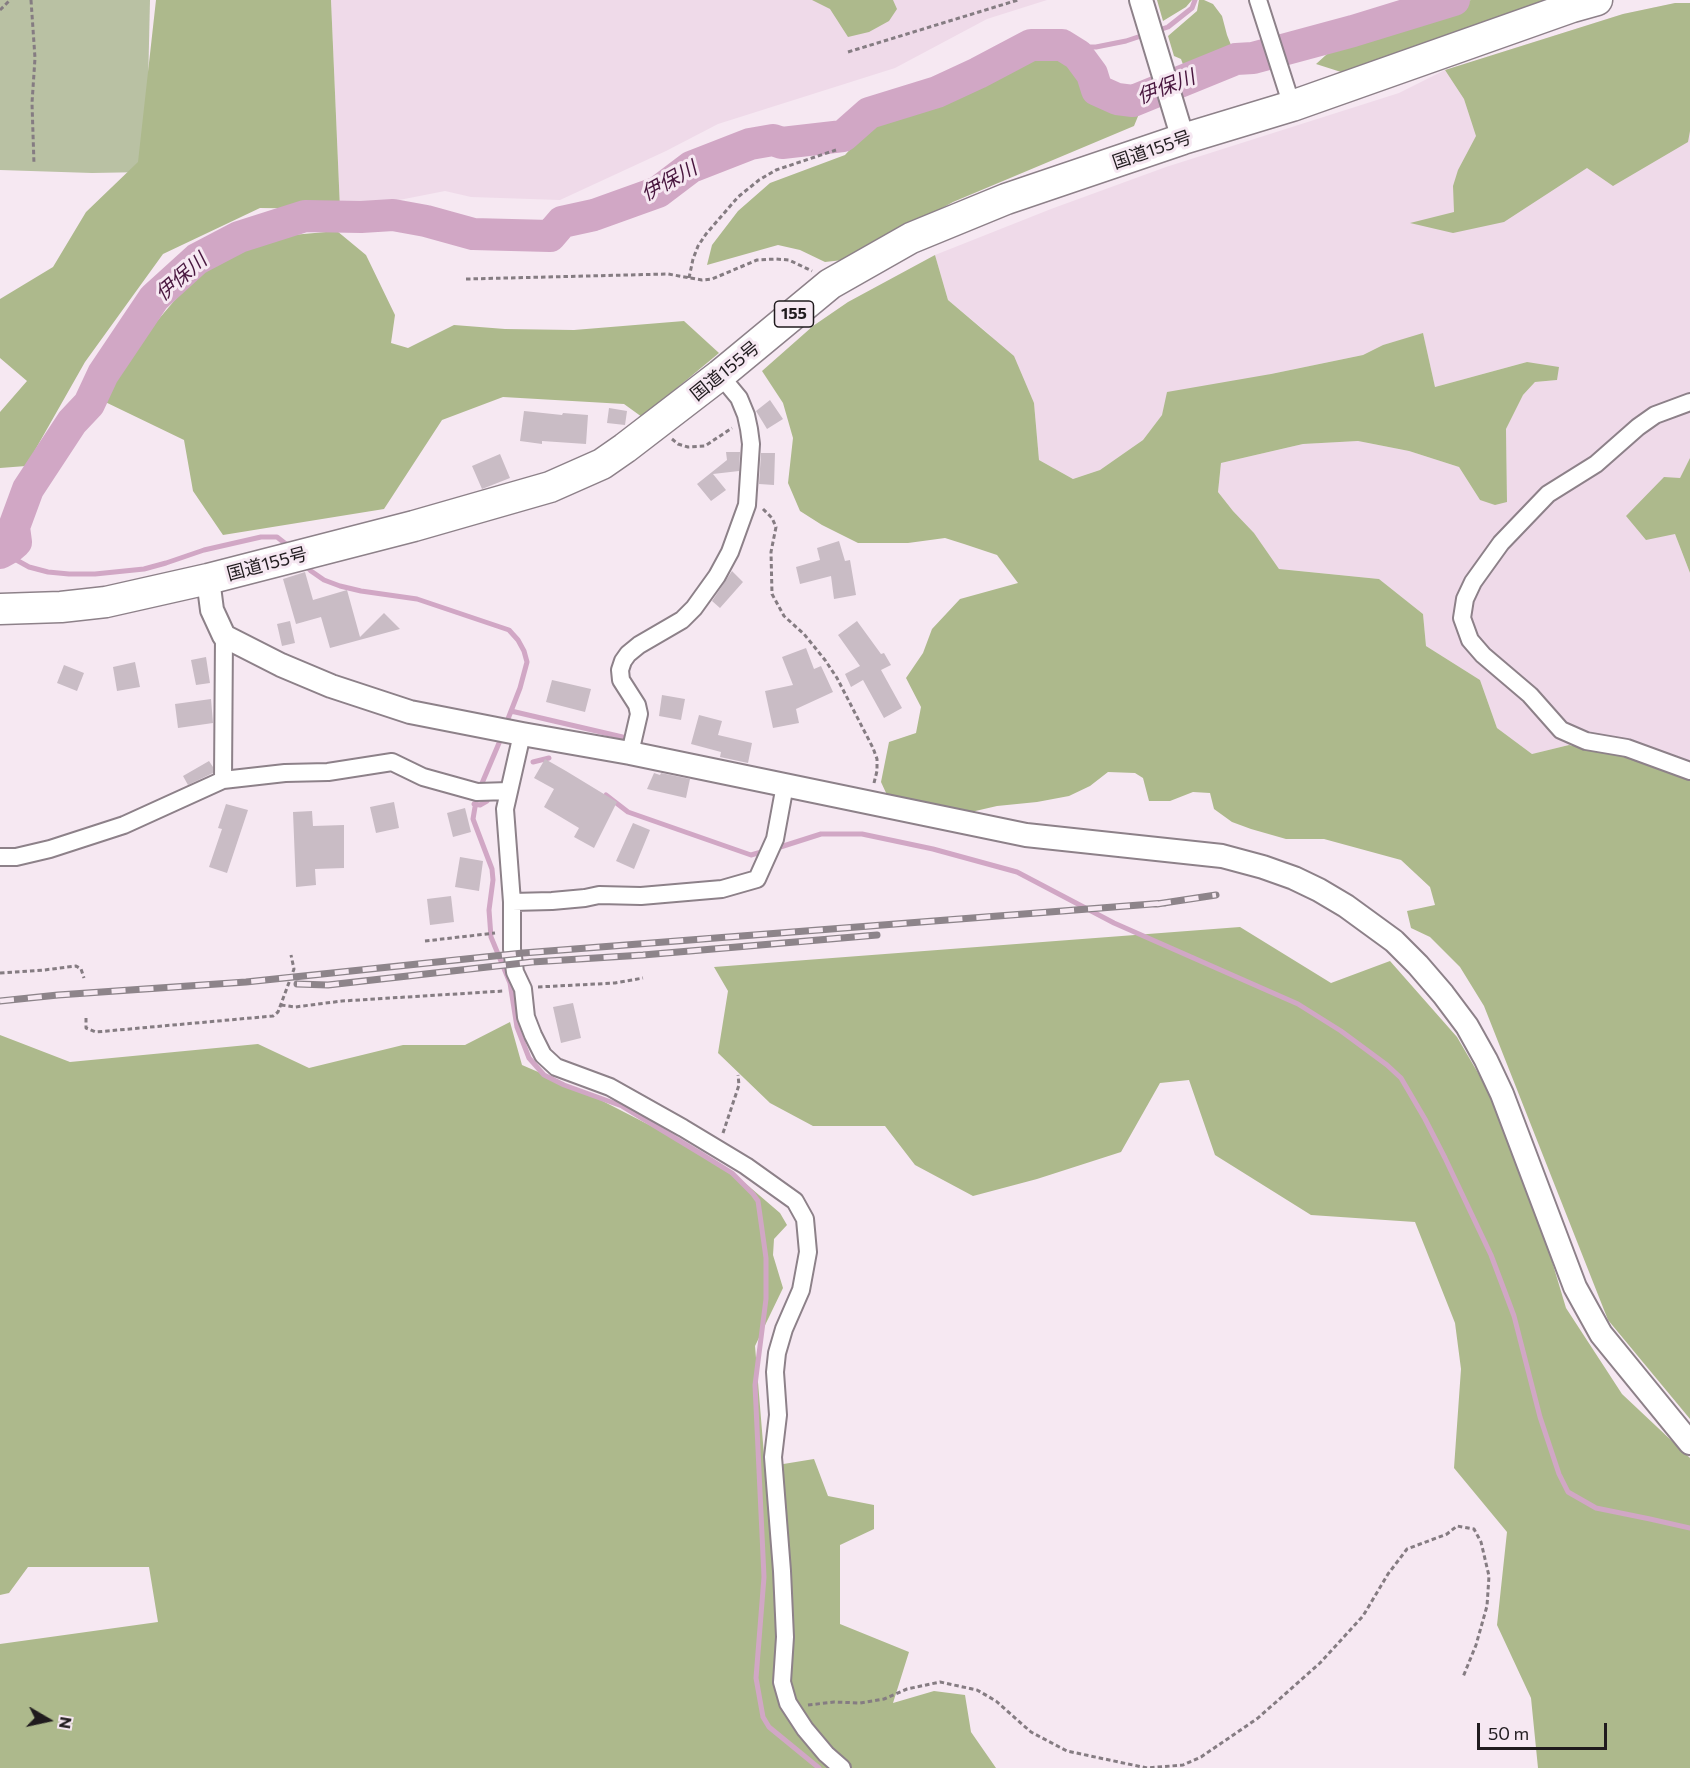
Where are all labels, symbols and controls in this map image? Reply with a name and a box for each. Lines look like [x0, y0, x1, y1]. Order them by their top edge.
water label: 伊保川 [1134, 65, 1198, 109]
street label: 国道155号 [1110, 126, 1194, 174]
water label: 伊保川 [637, 156, 701, 206]
water label: 伊保川 [150, 248, 212, 306]
road number: 155 [774, 301, 814, 327]
street label: 国道155号 [686, 337, 764, 405]
street label: 国道155号 [224, 543, 310, 585]
north arrow [18, 1690, 78, 1750]
scale bar [1480, 1711, 1610, 1749]
text: N [56, 1715, 77, 1730]
text: 50 m [1488, 1722, 1529, 1744]

